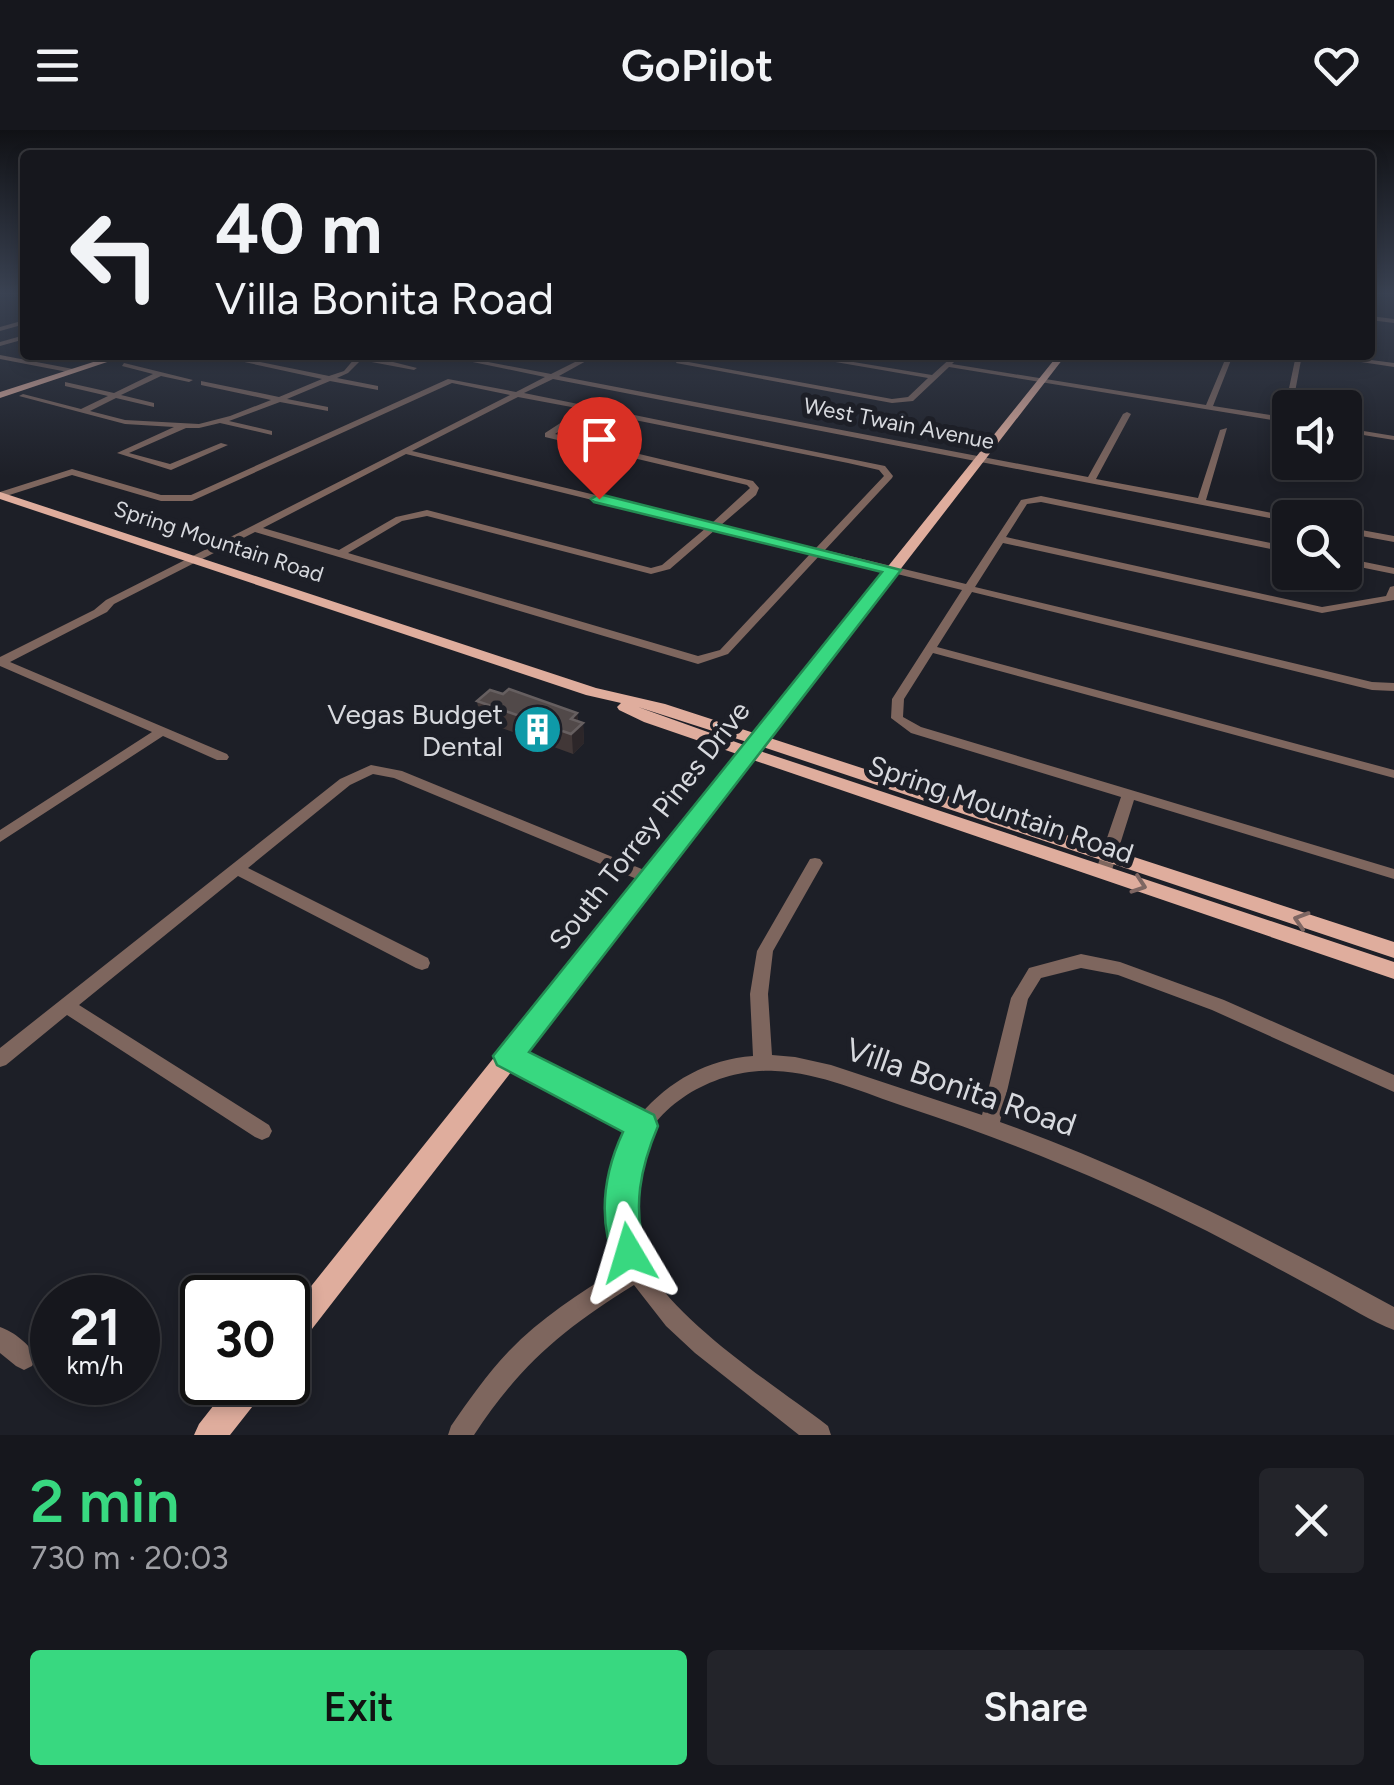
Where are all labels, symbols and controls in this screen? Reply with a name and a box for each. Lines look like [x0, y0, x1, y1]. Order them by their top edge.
icon: menu [30, 38, 85, 93]
text: GoPilot [621, 38, 773, 92]
icon: heart [1309, 38, 1364, 93]
text: 40 m [215, 186, 382, 271]
icon: left [50, 190, 180, 320]
text: Villa Bonita Road [215, 271, 554, 325]
map controls [1272, 390, 1362, 590]
button: sound [1272, 390, 1362, 480]
street label: West Twain Avenue [801, 392, 996, 455]
pin [557, 397, 642, 500]
icon: arrive [572, 412, 627, 467]
street label: Spring Mountain Road [111, 495, 327, 588]
button: search [1272, 500, 1362, 590]
street label: South Torrey Pines Drive [541, 694, 757, 956]
place label: Vegas Budget Dental [327, 697, 503, 763]
building icon: Vegas Budget Dental [512, 704, 564, 756]
street label: Spring Mountain Road [864, 748, 1138, 870]
one-way arrow [1129, 873, 1146, 893]
one-way arrow [1294, 911, 1311, 931]
street label: Villa Bonita Road [841, 1030, 1081, 1144]
position arrow [577, 1201, 681, 1305]
speed limit sign: 30 [180, 1275, 310, 1405]
text: 21 [70, 1297, 120, 1358]
text: km/h [66, 1350, 124, 1380]
text: 2 min [30, 1465, 179, 1537]
button: close [1259, 1468, 1364, 1573]
text: 730 m · 20:03 [30, 1539, 229, 1577]
button: Exit [30, 1650, 687, 1765]
button: Share [707, 1650, 1364, 1765]

